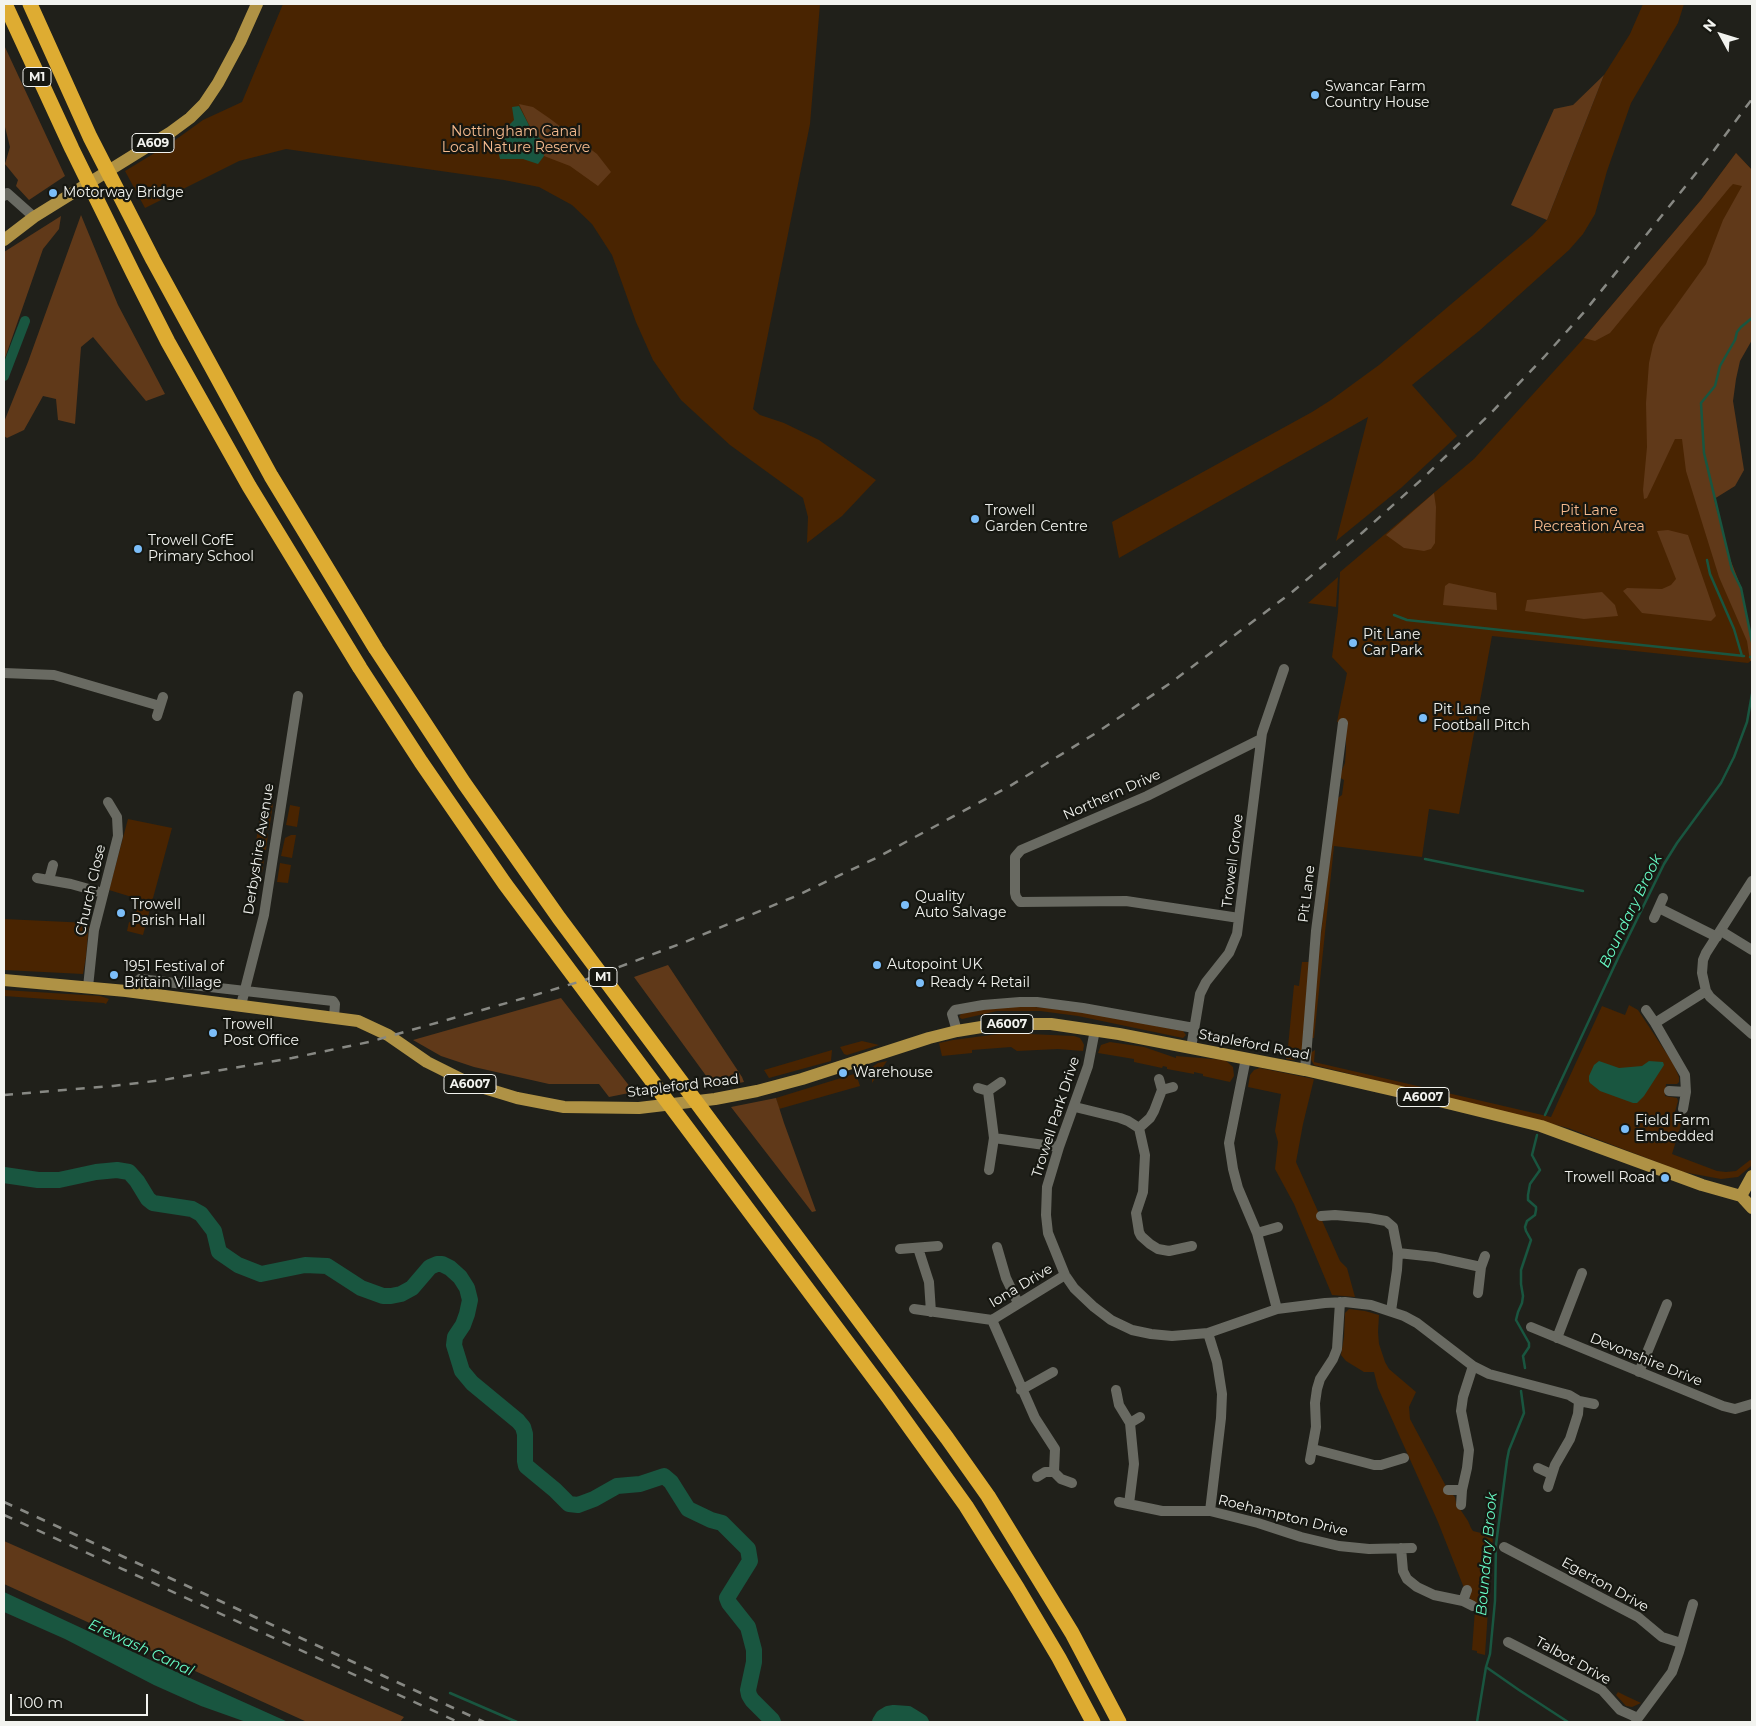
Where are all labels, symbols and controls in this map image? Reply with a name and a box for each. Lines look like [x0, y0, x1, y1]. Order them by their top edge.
north arrow [1696, 10, 1746, 60]
text: N [1699, 16, 1720, 36]
road number: M1 [23, 68, 51, 86]
place label: Swancar Farm Country House [1325, 79, 1430, 111]
marker: Swancar Farm Country House [1309, 89, 1321, 101]
park label: Nottingham Canal Local Nature Reserve [442, 124, 590, 156]
road number: A609 [132, 134, 174, 152]
place label: Motorway Bridge [63, 185, 184, 201]
marker: Motorway Bridge [47, 187, 59, 199]
place label: Trowell Garden Centre [985, 503, 1088, 536]
park label: Pit Lane Recreation Area [1533, 503, 1645, 536]
marker: Trowell Garden Centre [969, 513, 981, 525]
place label: Trowell CofE Primary School [148, 533, 254, 566]
marker: Trowell CofE Primary School [132, 543, 144, 555]
place label: Pit Lane Car Park [1363, 627, 1422, 660]
marker: Pit Lane Car Park [1347, 637, 1359, 649]
place label: Pit Lane Football Pitch [1433, 702, 1530, 734]
marker: Pit Lane Football Pitch [1417, 712, 1429, 724]
street label: Northern Drive [1061, 766, 1163, 824]
street label: Derbyshire Avenue [240, 782, 278, 916]
street label: Trowell Grove [1219, 813, 1247, 909]
street label: Church Close [72, 843, 110, 937]
water label: Boundary Brook [1596, 851, 1666, 971]
street label: Pit Lane [1295, 864, 1319, 924]
place label: Quality Auto Salvage [915, 889, 1006, 922]
place label: Trowell Parish Hall [131, 897, 206, 930]
marker: Quality Auto Salvage [899, 899, 911, 911]
marker: Trowell Parish Hall [115, 907, 127, 919]
place label: Autopoint UK [887, 957, 982, 973]
place label: 1951 Festival of Britain Village [124, 959, 224, 992]
marker: Autopoint UK [871, 959, 883, 971]
road number: M1 [589, 968, 617, 986]
marker: 1951 Festival of Britain Village [108, 969, 120, 981]
place label: Ready 4 Retail [930, 975, 1030, 991]
marker: Ready 4 Retail [914, 977, 926, 989]
road number: A6007 [981, 1014, 1033, 1034]
place label: Trowell Post Office [223, 1017, 299, 1050]
street label: Stapleford Road [1197, 1026, 1311, 1064]
marker: Trowell Post Office [207, 1027, 219, 1039]
street label: Trowell Park Drive [1029, 1055, 1083, 1179]
place label: Warehouse [853, 1065, 933, 1081]
marker: Warehouse [837, 1067, 849, 1079]
street label: Stapleford Road [626, 1071, 740, 1101]
road number: A6007 [444, 1074, 496, 1094]
road number: A6007 [1397, 1088, 1449, 1106]
place label: Field Farm Embedded [1635, 1113, 1714, 1146]
marker: Field Farm Embedded [1619, 1123, 1631, 1135]
place label: Trowell Road [1565, 1170, 1655, 1186]
marker: Trowell Road [1659, 1172, 1671, 1184]
street label: Iona Drive [986, 1260, 1056, 1312]
street label: Devonshire Drive [1587, 1330, 1705, 1390]
water label: Boundary Brook [1473, 1491, 1501, 1617]
street label: Roehampton Drive [1216, 1492, 1350, 1540]
street label: Egerton Drive [1558, 1554, 1652, 1616]
water label: Erewash Canal [85, 1616, 197, 1680]
street label: Talbot Drive [1532, 1633, 1614, 1689]
scale bar [12, 1684, 150, 1716]
text: 100 m [18, 1693, 63, 1712]

